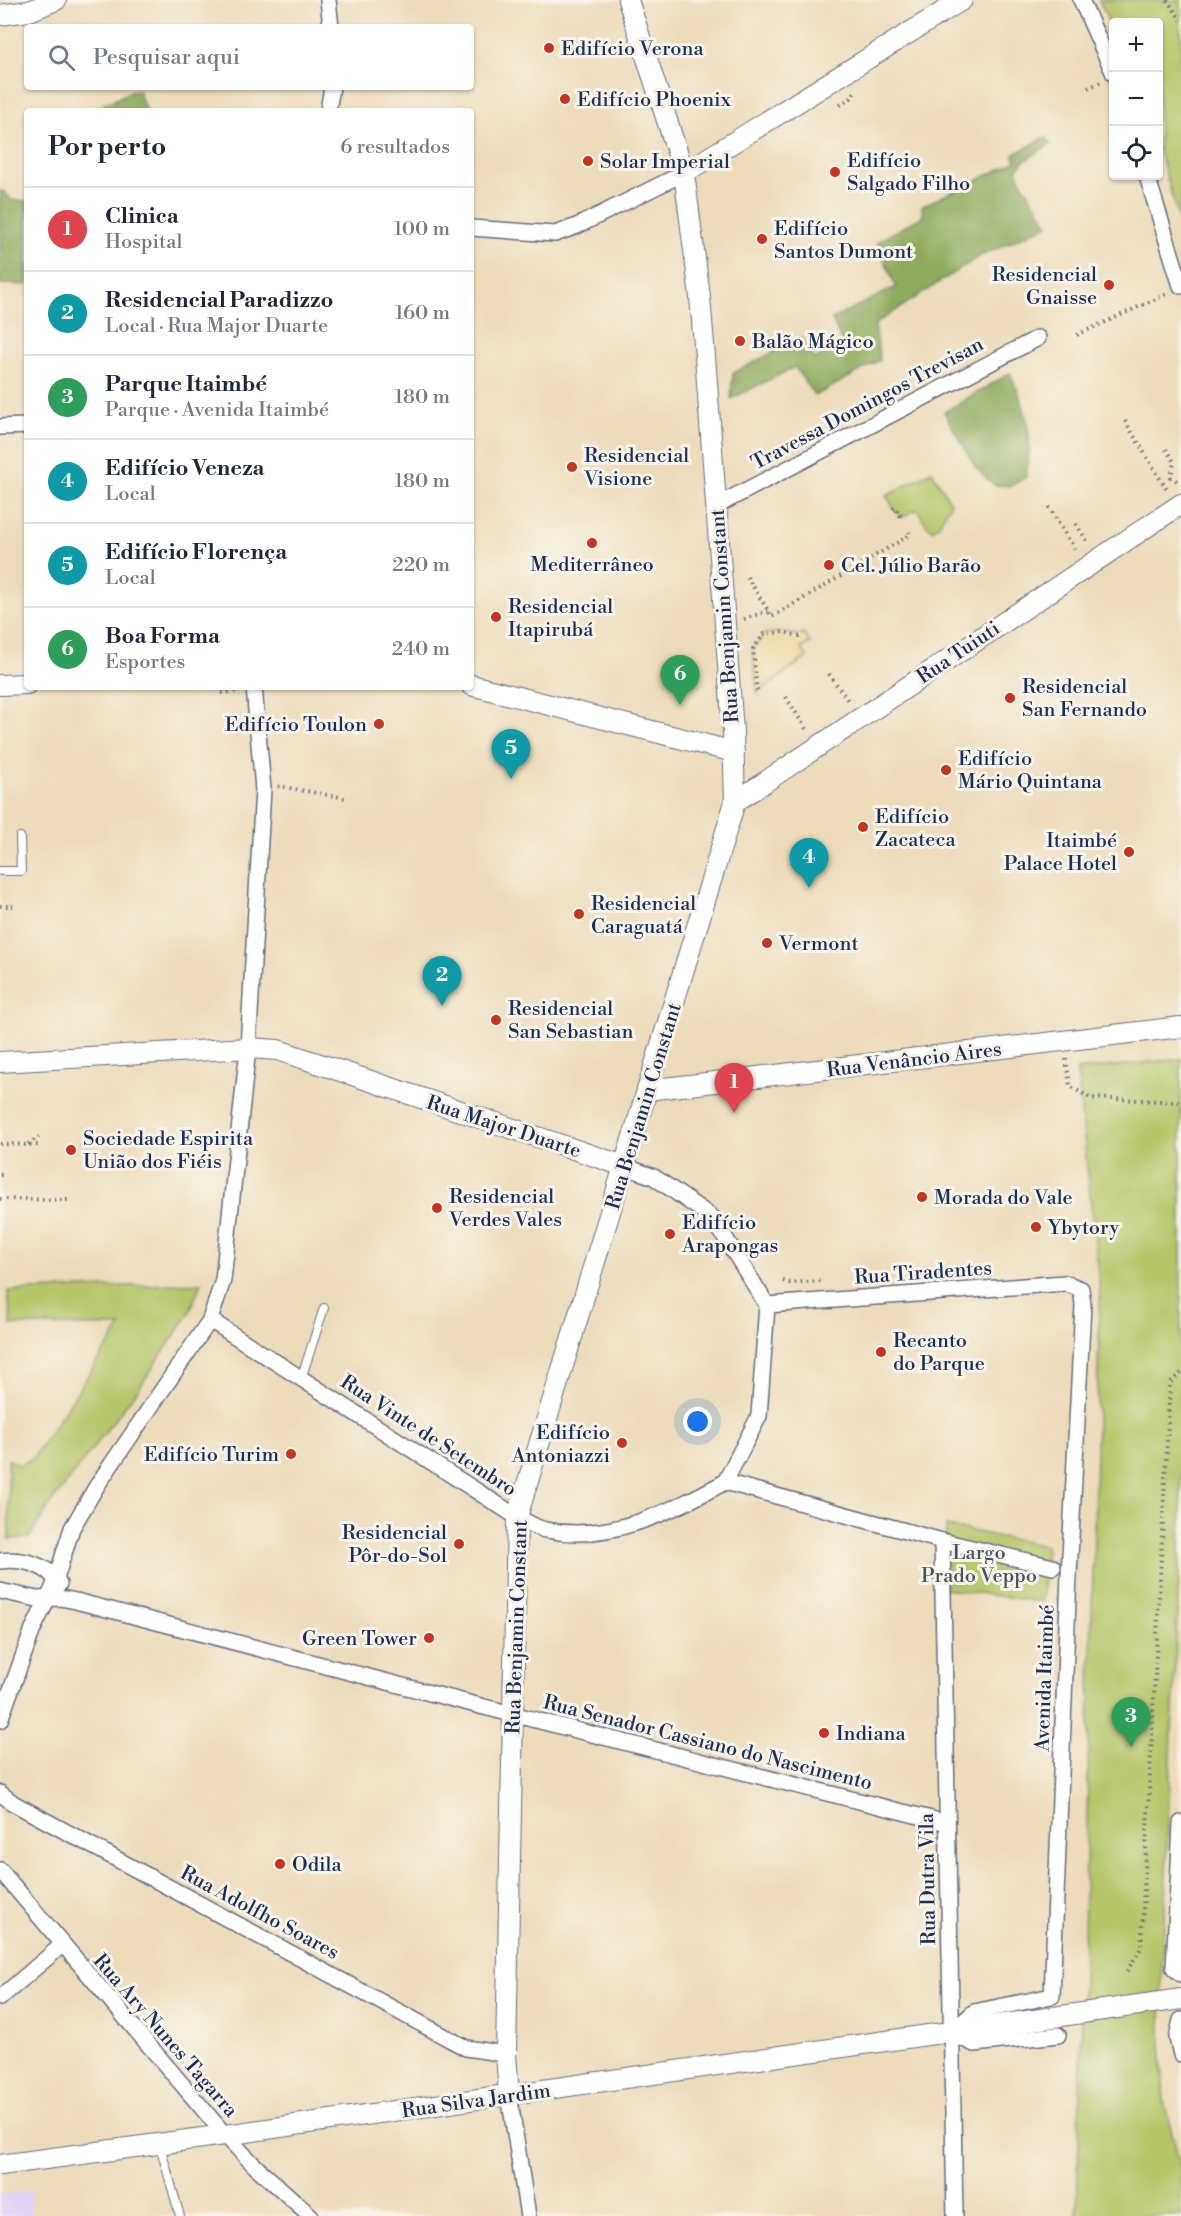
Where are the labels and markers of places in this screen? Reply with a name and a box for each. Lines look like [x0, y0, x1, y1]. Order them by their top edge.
place label: Edifício Verona [561, 37, 704, 62]
marker: Edifício Verona [542, 41, 556, 55]
place label: Edifício Phoenix [577, 88, 732, 113]
marker: Edifício Phoenix [558, 92, 572, 106]
place label: Edifício Salgado Filho [847, 149, 970, 197]
place label: Solar Imperial [600, 150, 730, 175]
marker: Solar Imperial [581, 154, 595, 168]
marker: Edifício Salgado Filho [828, 165, 842, 179]
place label: Edifício Santos Dumont [774, 217, 913, 265]
marker: Edifício Santos Dumont [755, 232, 769, 246]
place label: Residencial Gnaisse [992, 263, 1097, 311]
marker: Residencial Gnaisse [1102, 278, 1116, 292]
place label: Balão Mágico [751, 330, 874, 355]
marker: Balão Mágico [733, 334, 747, 348]
place label: Residencial Visione [583, 444, 689, 492]
marker: Residencial Visione [565, 460, 579, 474]
marker: Mediterrâneo [585, 536, 599, 550]
place label: Mediterrâneo [530, 553, 654, 578]
place label: Cel. Júlio Barão [841, 554, 981, 579]
marker: Cel. Júlio Barão [822, 558, 836, 572]
place label: Residencial Itapirubá [508, 595, 613, 643]
marker: Residencial Itapirubá [489, 610, 503, 624]
pin: 6 [660, 656, 700, 705]
place label: Residencial San Fernando [1022, 675, 1147, 723]
marker: Residencial San Fernando [1003, 691, 1017, 705]
place label: Edifício Toulon [225, 713, 367, 738]
marker: Edifício Toulon [372, 717, 386, 731]
pin: 5 [492, 730, 530, 779]
place label: Edifício Mário Quintana [958, 747, 1103, 795]
marker: Edifício Mário Quintana [939, 763, 953, 777]
place label: Edifício Zacateca [875, 805, 956, 853]
marker: Edifício Zacateca [856, 820, 870, 834]
place label: Itaimbé Palace Hotel [1004, 829, 1117, 877]
pin: 4 [790, 838, 828, 888]
marker: Itaimbé Palace Hotel [1122, 845, 1136, 859]
place label: Residencial Caraguatá [591, 892, 696, 940]
marker: Residencial Caraguatá [572, 907, 586, 921]
place label: Vermont [778, 932, 859, 957]
marker: Vermont [760, 936, 774, 950]
pin: 2 [422, 956, 462, 1006]
place label: Residencial San Sebastian [508, 997, 633, 1045]
marker: Residencial San Sebastian [489, 1013, 503, 1027]
pin: 1 [714, 1064, 754, 1113]
place label: Sociedade Espirita União dos Fiéis [83, 1127, 254, 1175]
marker: Sociedade Espirita União dos Fiéis [64, 1143, 78, 1157]
place label: Residencial Verdes Vales [448, 1185, 562, 1233]
place label: Morada do Vale [934, 1186, 1073, 1211]
marker: Morada do Vale [915, 1190, 929, 1204]
marker: Residencial Verdes Vales [430, 1201, 444, 1215]
place label: Edifício Arapongas [681, 1211, 778, 1259]
place label: Ybytory [1047, 1216, 1119, 1241]
marker: Ybytory [1029, 1220, 1043, 1234]
marker: Edifício Arapongas [663, 1227, 677, 1241]
place label: Recanto do Parque [893, 1329, 985, 1377]
marker: Recanto do Parque [874, 1345, 888, 1359]
place label: Edifício Antoniazzi [511, 1421, 610, 1469]
marker: Edifício Antoniazzi [615, 1436, 629, 1450]
place label: Edifício Turim [144, 1443, 279, 1468]
marker: Edifício Turim [284, 1447, 298, 1461]
place label: Residencial Pôr-do-Sol [342, 1521, 447, 1569]
marker: Residencial Pôr-do-Sol [452, 1537, 466, 1551]
place label: Green Tower [302, 1627, 417, 1652]
marker: Green Tower [422, 1631, 436, 1645]
pin: 3 [1112, 1698, 1150, 1747]
place label: Indiana [836, 1722, 906, 1747]
marker: Indiana [817, 1726, 831, 1740]
place label: Odila [292, 1853, 343, 1878]
marker: Odila [273, 1857, 287, 1871]

